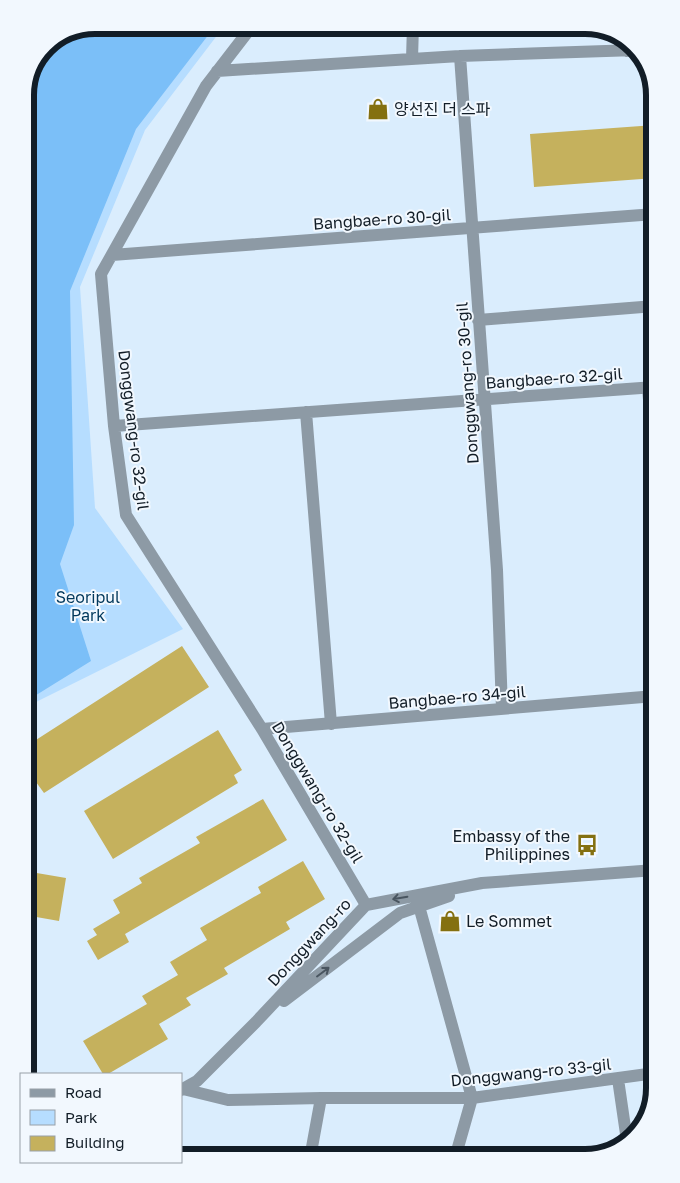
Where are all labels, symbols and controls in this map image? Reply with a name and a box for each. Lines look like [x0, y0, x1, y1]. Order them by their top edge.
shop icon: 양선진 더 스파 [365, 96, 391, 122]
place label: 양선진 더 스파 [394, 99, 491, 119]
street label: Bangbae-ro 30-gil [312, 204, 452, 234]
street label: Donggwang-ro 30-gil [451, 301, 483, 465]
street label: Donggwang-ro 32-gil [114, 349, 154, 511]
street label: Bangbae-ro 32-gil [485, 363, 623, 393]
park label: Seoripul Park [56, 587, 120, 625]
street label: Bangbae-ro 34-gil [387, 681, 527, 713]
street label: Donggwang-ro 32-gil [268, 718, 368, 866]
place label: Embassy of the Philippines [452, 826, 570, 864]
bus stop icon: Embassy of the Philippines [574, 832, 600, 858]
street label: Donggwang-ro [263, 894, 355, 990]
one-way arrow [392, 894, 408, 904]
shop icon: Le Sommet [437, 908, 463, 934]
place label: Le Sommet [466, 911, 552, 931]
one-way arrow [316, 966, 329, 977]
street label: Donggwang-ro 33-gil [450, 1054, 612, 1090]
legend [20, 1073, 182, 1163]
text: Road [65, 1083, 102, 1101]
text: Park [65, 1108, 98, 1126]
text: Building [65, 1133, 125, 1151]

